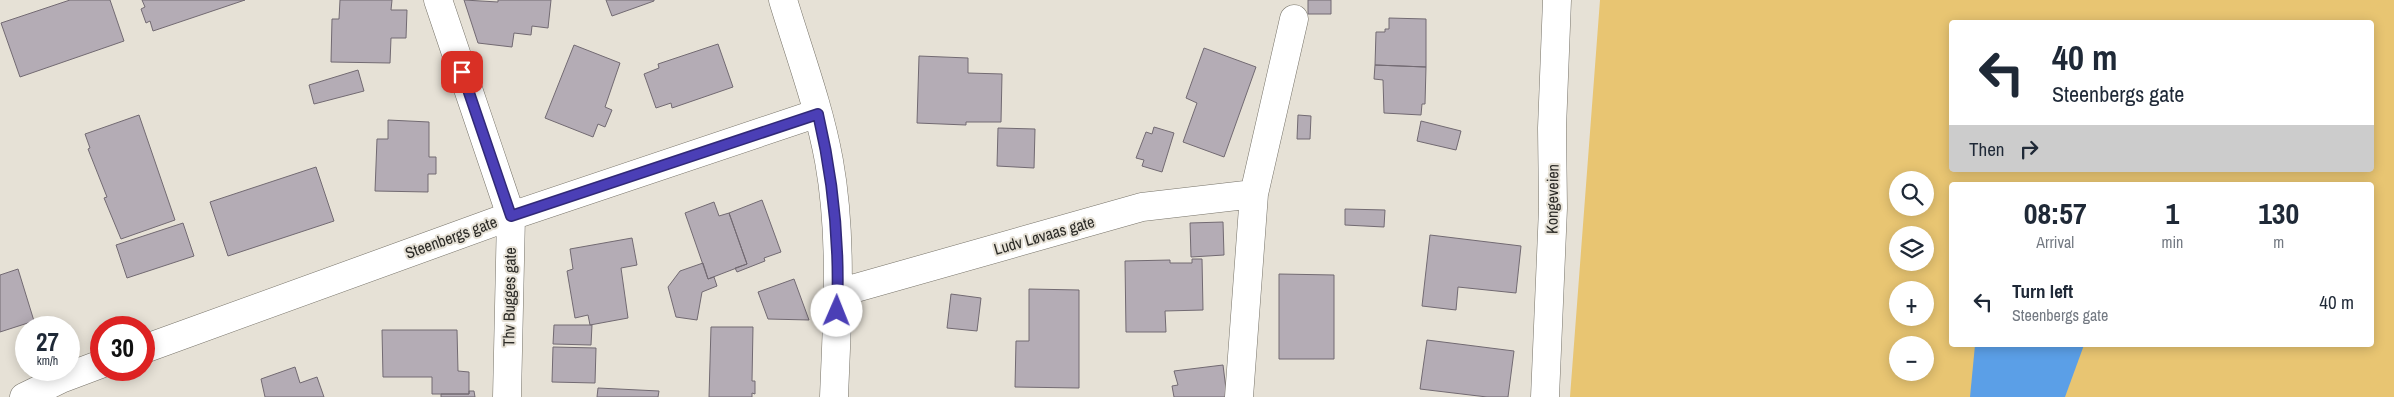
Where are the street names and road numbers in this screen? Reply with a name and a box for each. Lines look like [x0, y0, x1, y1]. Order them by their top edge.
street label: Kongeveien [1540, 164, 1564, 234]
street label: Steenbergs gate [402, 210, 500, 264]
street label: Ludv Løvaas gate [991, 210, 1097, 260]
street label: Thv Bugges gate [497, 247, 521, 347]

